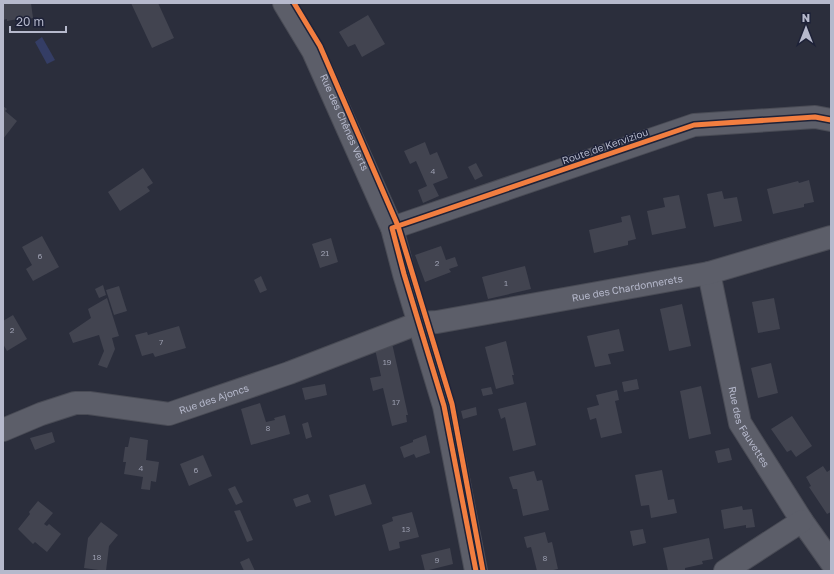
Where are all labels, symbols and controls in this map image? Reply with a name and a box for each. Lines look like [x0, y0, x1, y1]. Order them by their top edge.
scale bar [10, 8, 66, 34]
north arrow [786, 8, 826, 48]
text: N [802, 11, 810, 24]
text: 20 m [16, 14, 44, 29]
street label: Rue des Chênes Verts [318, 72, 372, 172]
street label: Route de Kerviziou [560, 126, 650, 166]
house number: 4 [431, 166, 436, 176]
house number: 21 [321, 248, 329, 258]
house number: 6 [38, 251, 43, 261]
house number: 2 [435, 258, 440, 268]
street label: Rue des Chardonnerets [571, 272, 683, 304]
house number: 1 [504, 278, 508, 288]
house number: 2 [10, 325, 15, 335]
house number: 7 [159, 337, 163, 347]
house number: 19 [383, 357, 392, 367]
street label: Rue des Ajoncs [177, 381, 250, 416]
street label: Rue des Fauvettes [727, 385, 772, 469]
house number: 17 [392, 397, 400, 407]
house number: 8 [266, 423, 271, 433]
house number: 4 [139, 463, 144, 473]
house number: 6 [194, 465, 199, 475]
house number: 13 [402, 524, 411, 534]
house number: 18 [93, 552, 101, 562]
house number: 8 [543, 553, 548, 563]
house number: 9 [435, 555, 440, 565]

